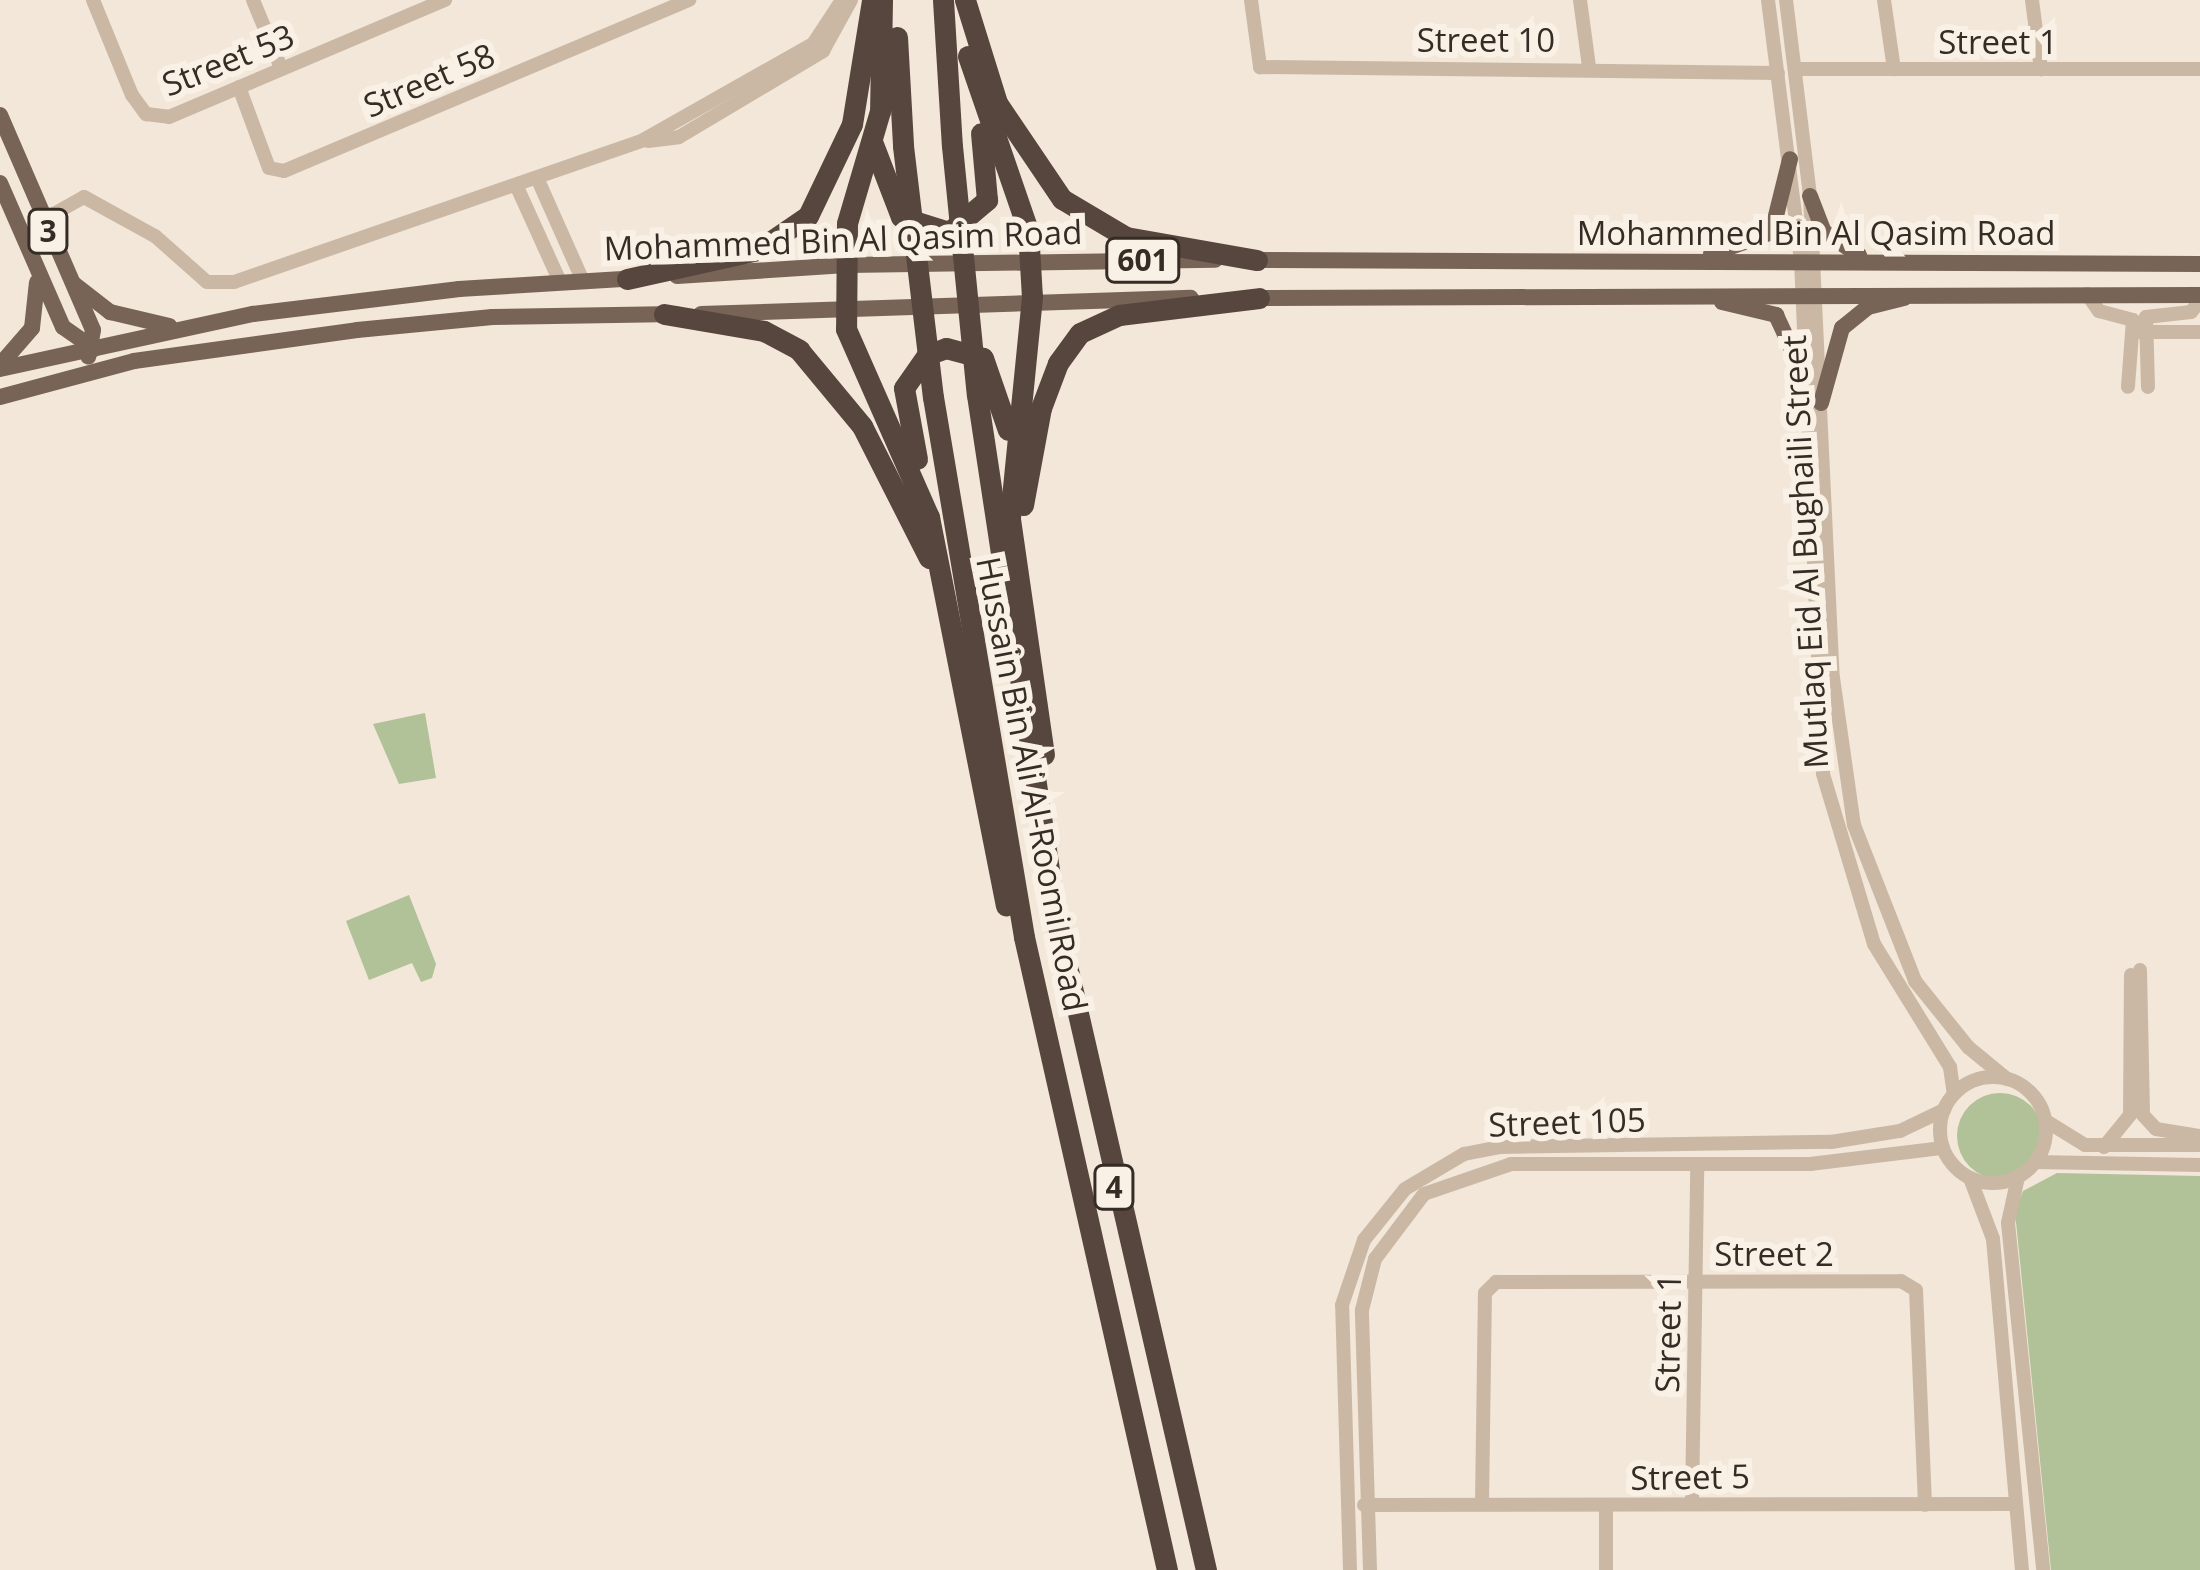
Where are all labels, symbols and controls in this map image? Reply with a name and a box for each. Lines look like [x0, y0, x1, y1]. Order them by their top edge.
street label: Street 53 [156, 16, 300, 104]
street label: Street 10 [1417, 20, 1555, 60]
street label: Street 1 [1938, 22, 2058, 62]
street label: Street 58 [358, 35, 500, 125]
road number: 3 [27, 207, 69, 255]
street label: Mohammed Bin Al Qasim Road [603, 212, 1083, 268]
street label: Mohammed Bin Al Qasim Road [1577, 213, 2055, 253]
road number: 601 [1104, 236, 1182, 284]
street label: Mutlaq Eid Al Bughaili Street [1774, 334, 1836, 770]
street label: Hussain Bin Ali Al-Roomi Road [968, 553, 1096, 1015]
street label: Street 105 [1488, 1099, 1646, 1145]
road number: 4 [1093, 1163, 1135, 1211]
street label: Street 2 [1714, 1234, 1834, 1274]
street label: Street 1 [1647, 1273, 1689, 1393]
street label: Street 5 [1630, 1456, 1750, 1498]

